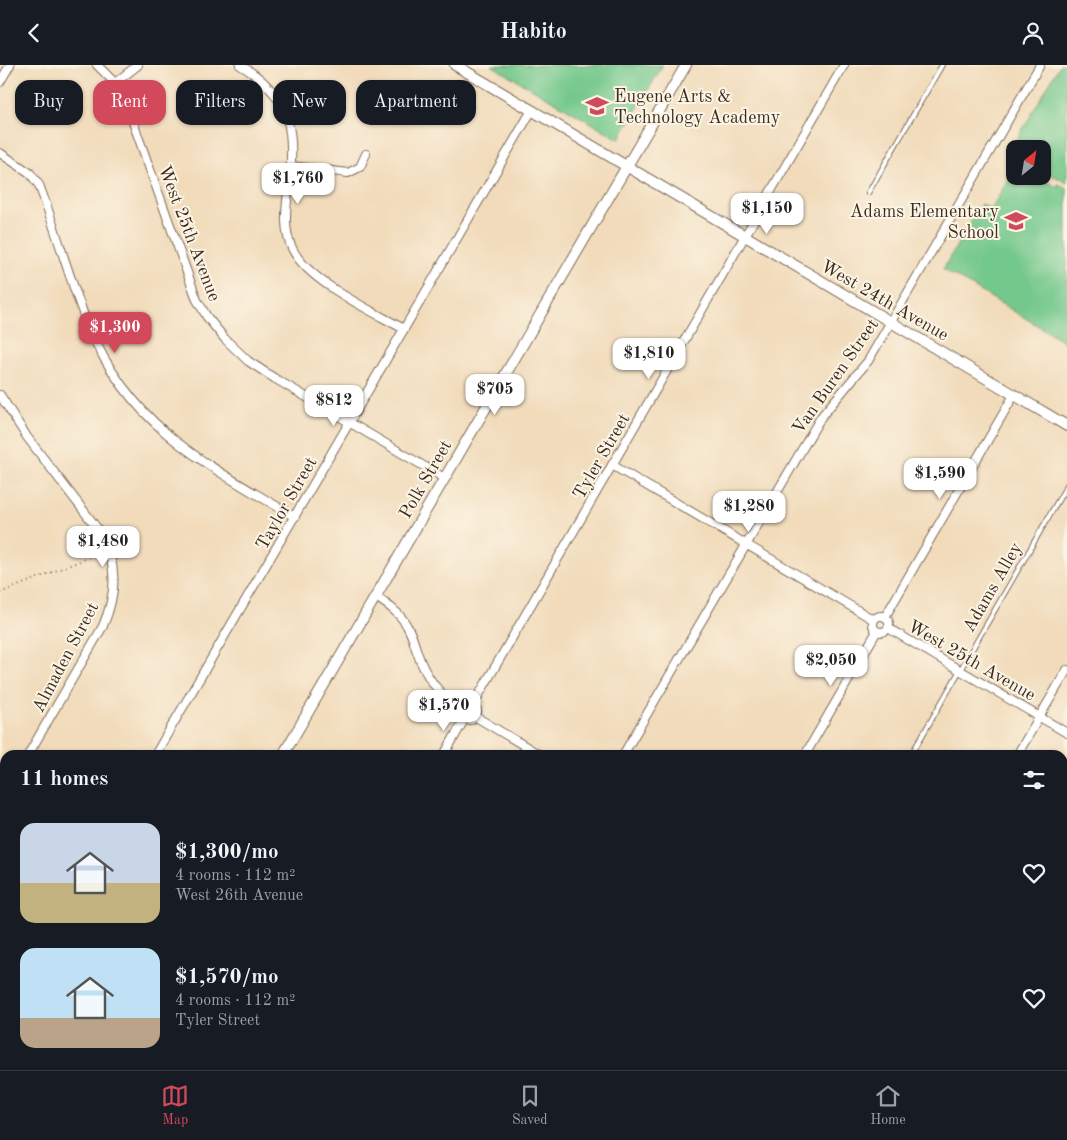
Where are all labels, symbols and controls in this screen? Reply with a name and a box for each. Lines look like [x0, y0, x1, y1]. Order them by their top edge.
icon: back [20, 19, 48, 47]
icon: person [1019, 19, 1047, 47]
text: Habito [500, 21, 567, 43]
chip: Buy [15, 80, 83, 125]
chip: Rent [93, 80, 166, 125]
chip: Filters [176, 80, 263, 125]
chip: New [273, 80, 346, 125]
chip: Apartment [356, 80, 476, 125]
place label: Eugene Arts & Technology Academy [614, 88, 781, 127]
school or university icon: Eugene Arts & Technology Academy [584, 93, 610, 119]
north arrow [1006, 140, 1051, 185]
map controls [1006, 140, 1051, 185]
street label: West 25th Avenue [155, 163, 223, 304]
pin: $1,760 [257, 163, 339, 205]
text: $1,760 [273, 171, 323, 187]
pin: $1,150 [726, 193, 808, 235]
text: $1,150 [742, 201, 792, 217]
place label: Adams Elementary School [850, 203, 999, 242]
school or university icon: Adams Elementary School [1003, 208, 1029, 234]
street label: West 24th Avenue [818, 257, 951, 345]
pin: $1,300 [74, 311, 156, 354]
street label: Van Buren Street [789, 316, 882, 438]
text: $1,300 [90, 320, 140, 336]
pin: $1,810 [608, 337, 690, 380]
text: $1,810 [624, 346, 674, 362]
pin: $705 [465, 373, 525, 416]
text: $705 [476, 382, 514, 398]
pin: $812 [304, 385, 364, 427]
text: $812 [315, 393, 353, 409]
street label: Tyler Street [570, 411, 634, 502]
street label: Polk Street [396, 437, 455, 522]
street label: Taylor Street [253, 454, 321, 553]
pin: $1,590 [899, 457, 981, 500]
text: $1,590 [915, 466, 965, 482]
pin: $1,280 [708, 491, 790, 533]
text: $1,280 [724, 499, 774, 515]
pin: $1,480 [62, 525, 144, 568]
text: $1,480 [78, 534, 128, 550]
street label: Adams Alley [960, 539, 1026, 636]
street label: Almaden Street [29, 599, 102, 716]
street label: West 25th Avenue [905, 617, 1038, 705]
pin: $2,050 [790, 645, 872, 687]
text: $2,050 [806, 653, 856, 669]
pin: $1,570 [403, 689, 485, 732]
text: $1,570 [419, 698, 469, 714]
icon: filters [1020, 766, 1048, 794]
text: 11 homes [20, 769, 108, 790]
text: $1,300/mo [175, 842, 279, 863]
icon: home [60, 843, 120, 903]
icon: heart [1020, 859, 1048, 887]
text: 4 rooms · 112 m² [175, 868, 295, 884]
text: West 26th Avenue [175, 888, 303, 904]
text: $1,570/mo [175, 967, 279, 988]
icon: home [60, 968, 120, 1028]
icon: heart [1020, 984, 1048, 1012]
text: 4 rooms · 112 m² [175, 993, 295, 1009]
text: Tyler Street [175, 1013, 260, 1029]
tab: Map [161, 1082, 189, 1129]
tab: Saved [512, 1082, 548, 1129]
tab: Home [870, 1082, 906, 1129]

